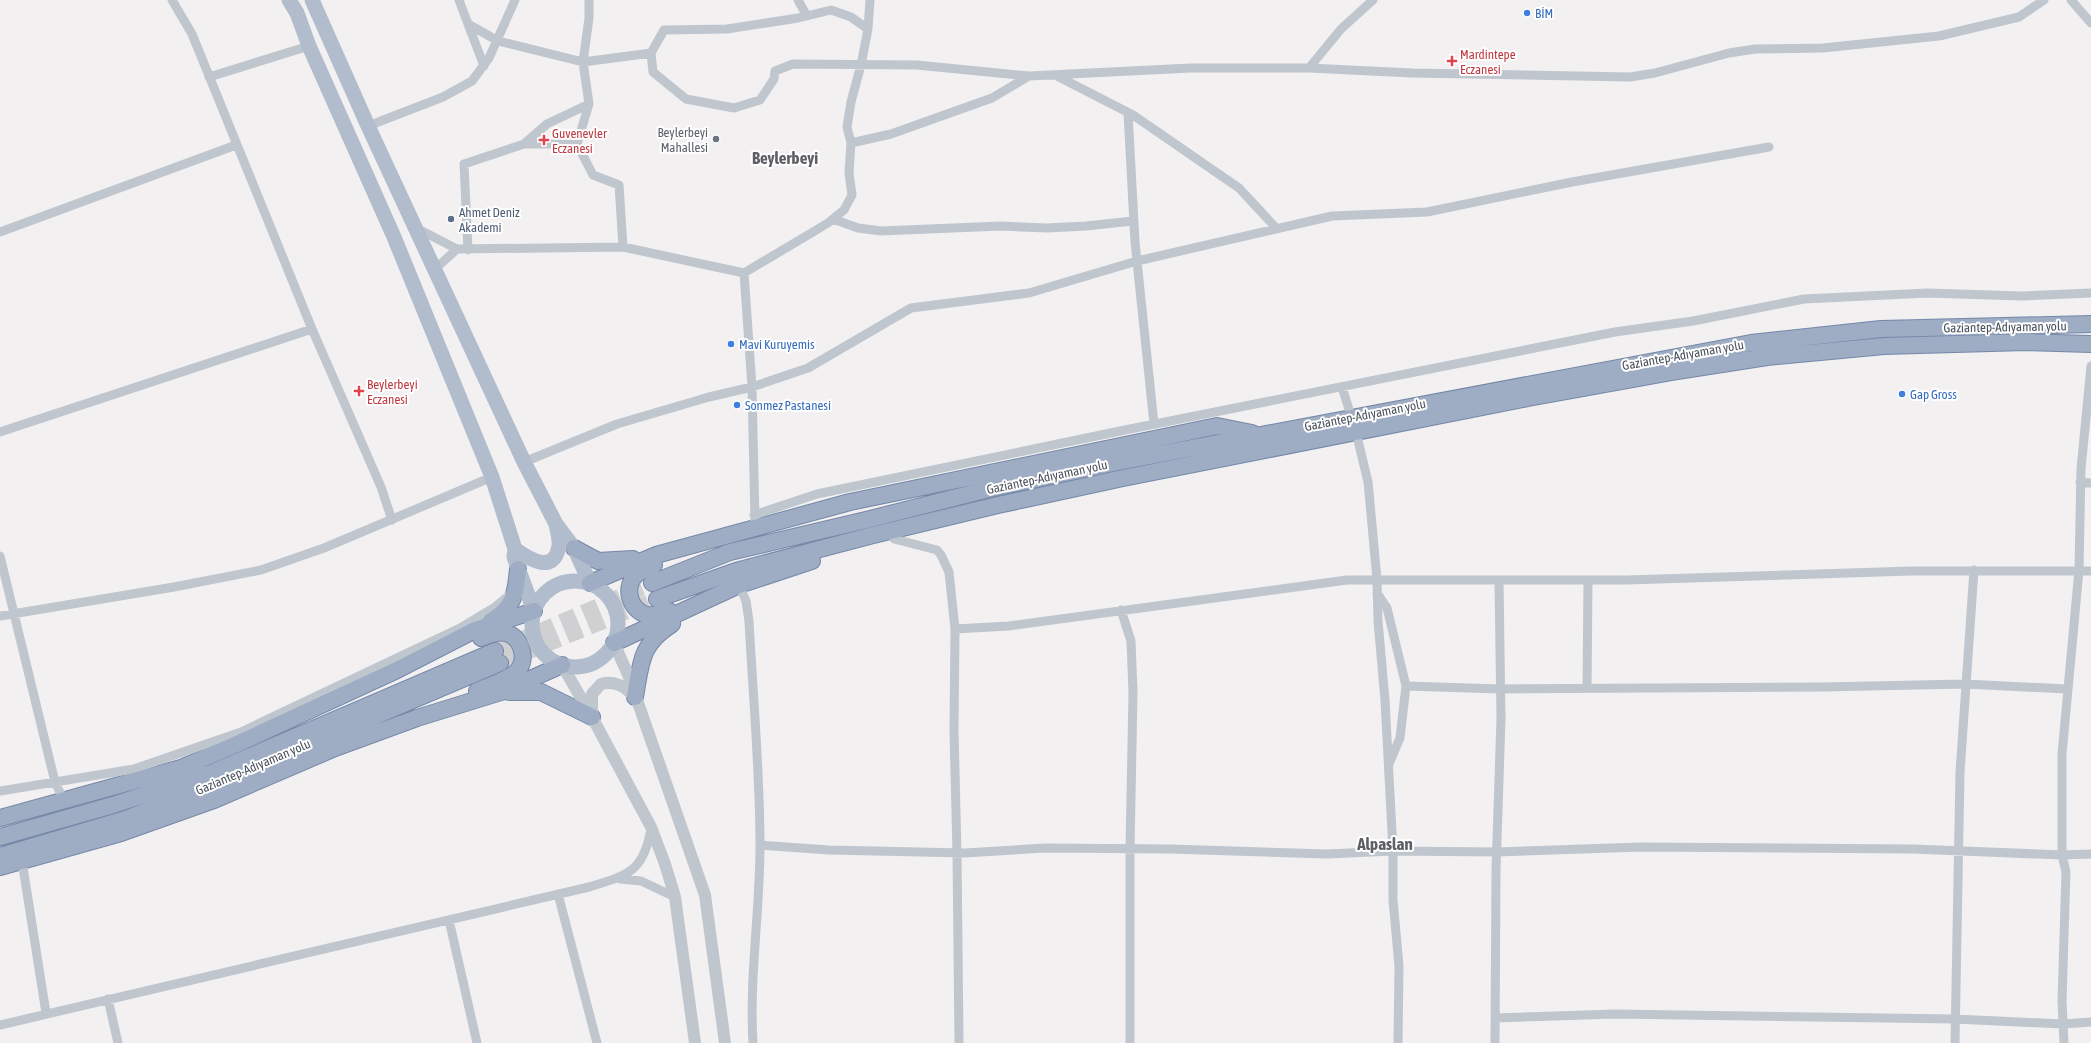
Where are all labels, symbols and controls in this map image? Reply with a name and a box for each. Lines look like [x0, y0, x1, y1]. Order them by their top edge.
place label: BİM [1535, 6, 1553, 21]
marker: BİM [1522, 8, 1532, 18]
place label: Mardintepe Eczanesi [1460, 47, 1516, 77]
marker: Mardintepe Eczanesi [1447, 56, 1457, 66]
place label: Beylerbeyi Mahallesi [657, 125, 708, 155]
place label: Guvenevler Eczanesi [552, 126, 607, 156]
marker: Beylerbeyi Mahallesi [711, 134, 721, 144]
marker: Guvenevler Eczanesi [539, 135, 549, 145]
district label: Beylerbeyi [752, 148, 818, 168]
place label: Ahmet Deniz Akademi [459, 205, 520, 235]
marker: Ahmet Deniz Akademi [446, 214, 456, 224]
street label: Gaziantep-Adıyaman yolu [1943, 318, 2067, 336]
place label: Mavi Kuruyemis [739, 337, 815, 352]
street label: Gaziantep-Adıyaman yolu [1621, 337, 1745, 373]
marker: Mavi Kuruyemis [726, 339, 736, 349]
place label: Beylerbeyi Eczanesi [367, 377, 418, 407]
marker: Beylerbeyi Eczanesi [354, 386, 364, 396]
place label: Gap Gross [1910, 387, 1957, 402]
marker: Gap Gross [1897, 389, 1907, 399]
street label: Gaziantep-Adıyaman yolu [1303, 396, 1427, 434]
place label: Sonmez Pastanesi [745, 398, 831, 413]
marker: Sonmez Pastanesi [732, 400, 742, 410]
street label: Gaziantep-Adıyaman yolu [985, 457, 1109, 497]
street label: Gaziantep-Adıyaman yolu [193, 736, 313, 798]
district label: Alpaslan [1356, 834, 1413, 854]

